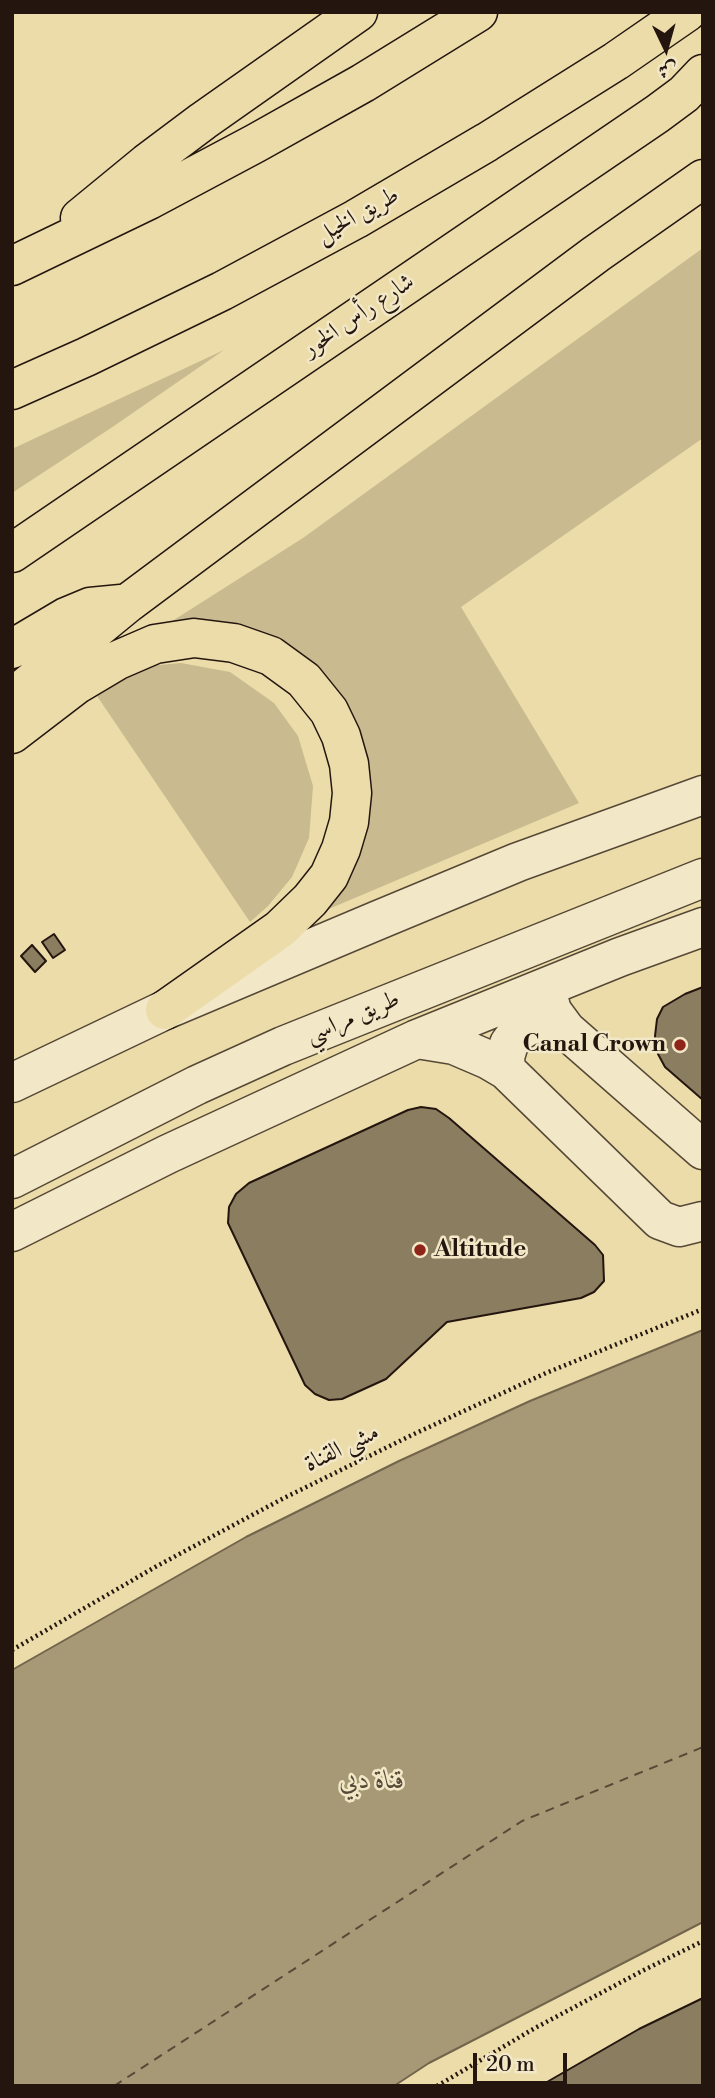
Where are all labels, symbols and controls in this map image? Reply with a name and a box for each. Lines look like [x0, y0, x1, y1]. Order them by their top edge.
north arrow [631, 14, 701, 84]
text: ش [657, 57, 678, 83]
street label: طريق الخيل [311, 181, 405, 251]
street label: شارع رأس الخور [298, 268, 420, 364]
street label: طريق مراسي [302, 985, 404, 1051]
place label: Canal Crown [522, 1031, 666, 1059]
marker: Canal Crown [672, 1037, 688, 1053]
place label: Altitude [434, 1236, 526, 1264]
marker: Altitude [412, 1242, 428, 1258]
street label: مشي القناة [300, 1419, 384, 1479]
water label: قناة دبي [339, 1766, 405, 1798]
scale bar [477, 2038, 572, 2082]
text: 20 m [486, 2052, 535, 2078]

